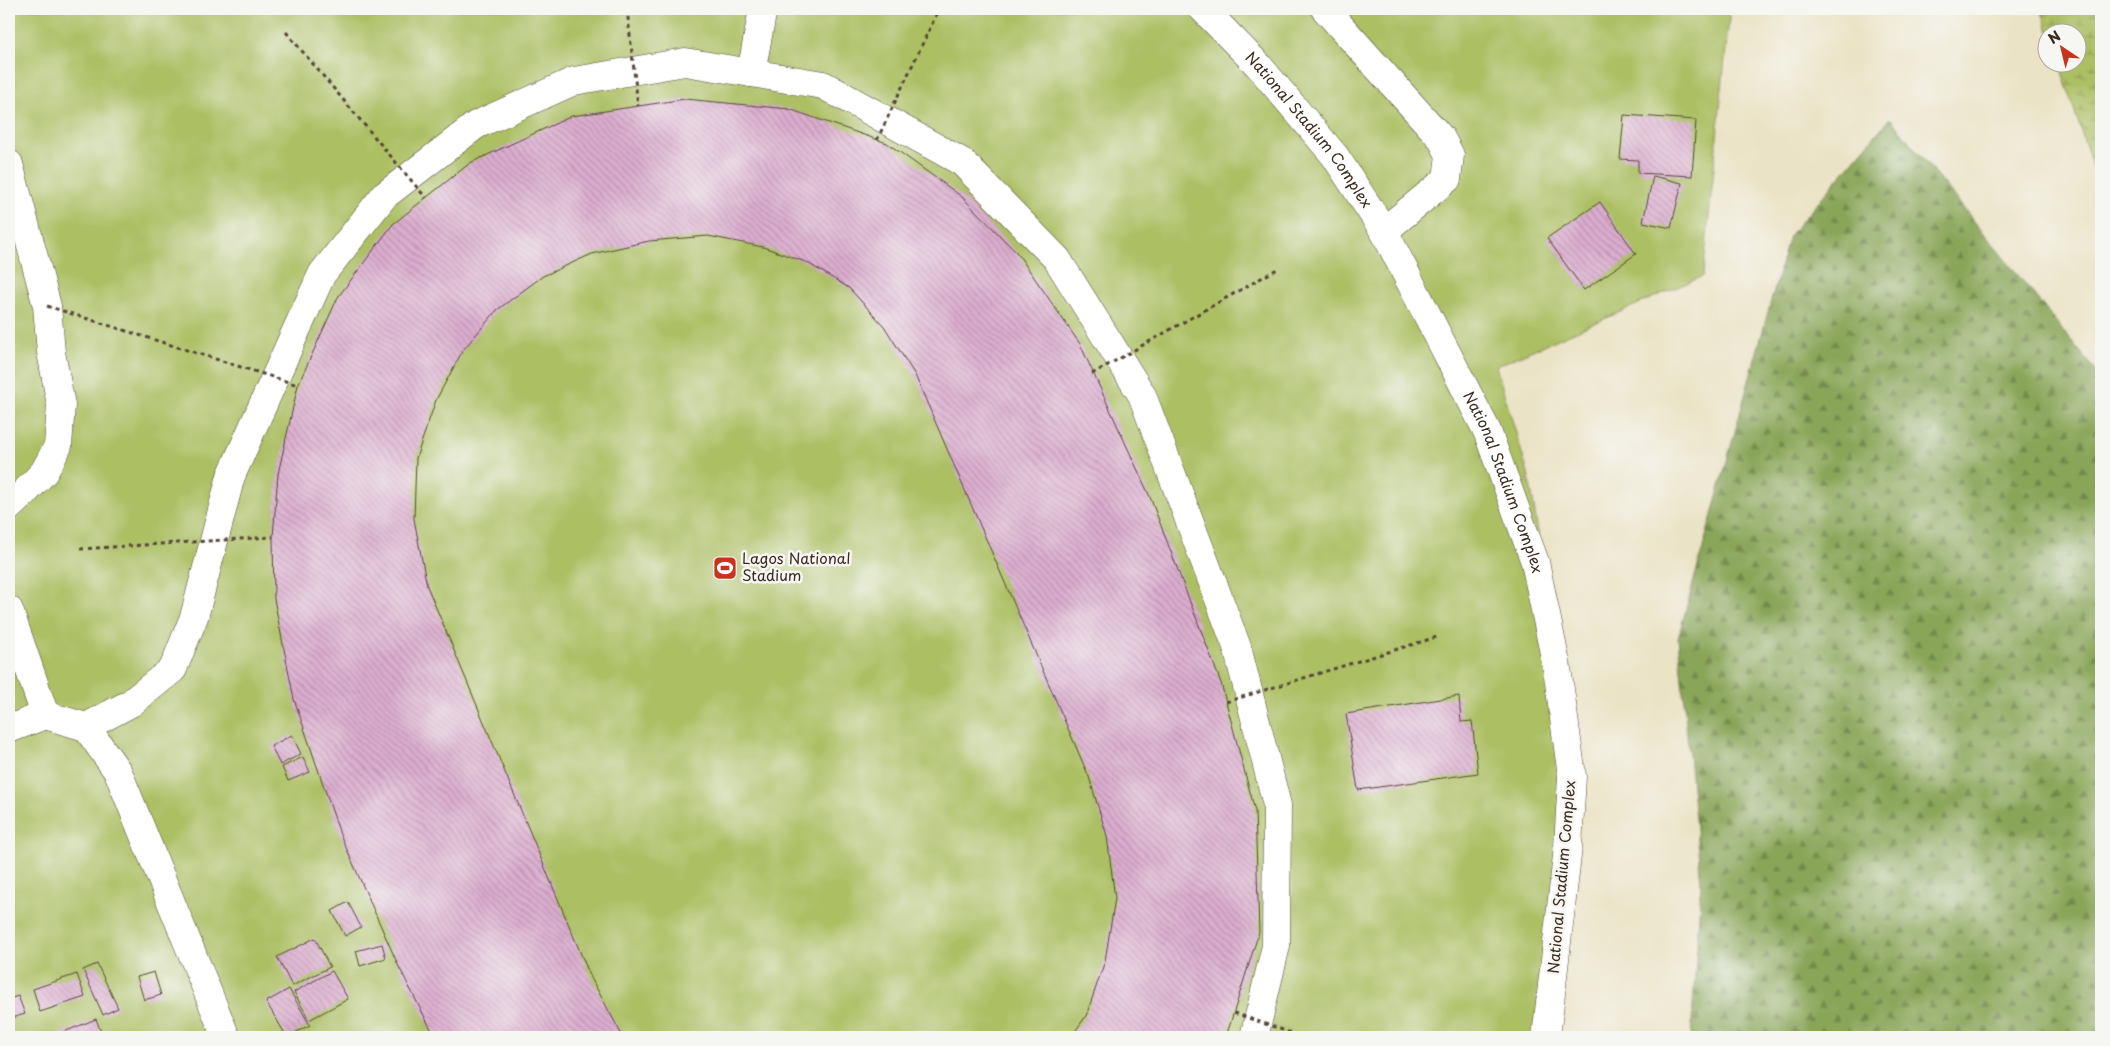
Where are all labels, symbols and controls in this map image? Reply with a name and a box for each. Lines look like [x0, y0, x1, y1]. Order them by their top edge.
north arrow [2038, 22, 2088, 72]
text: N [2044, 25, 2065, 49]
street label: National Stadium Complex [1241, 46, 1379, 212]
street label: National Stadium Complex [1458, 387, 1550, 575]
place label: Lagos National Stadium [742, 546, 851, 586]
sports icon: Lagos National Stadium [712, 555, 738, 581]
street label: National Stadium Complex [1541, 779, 1580, 974]

